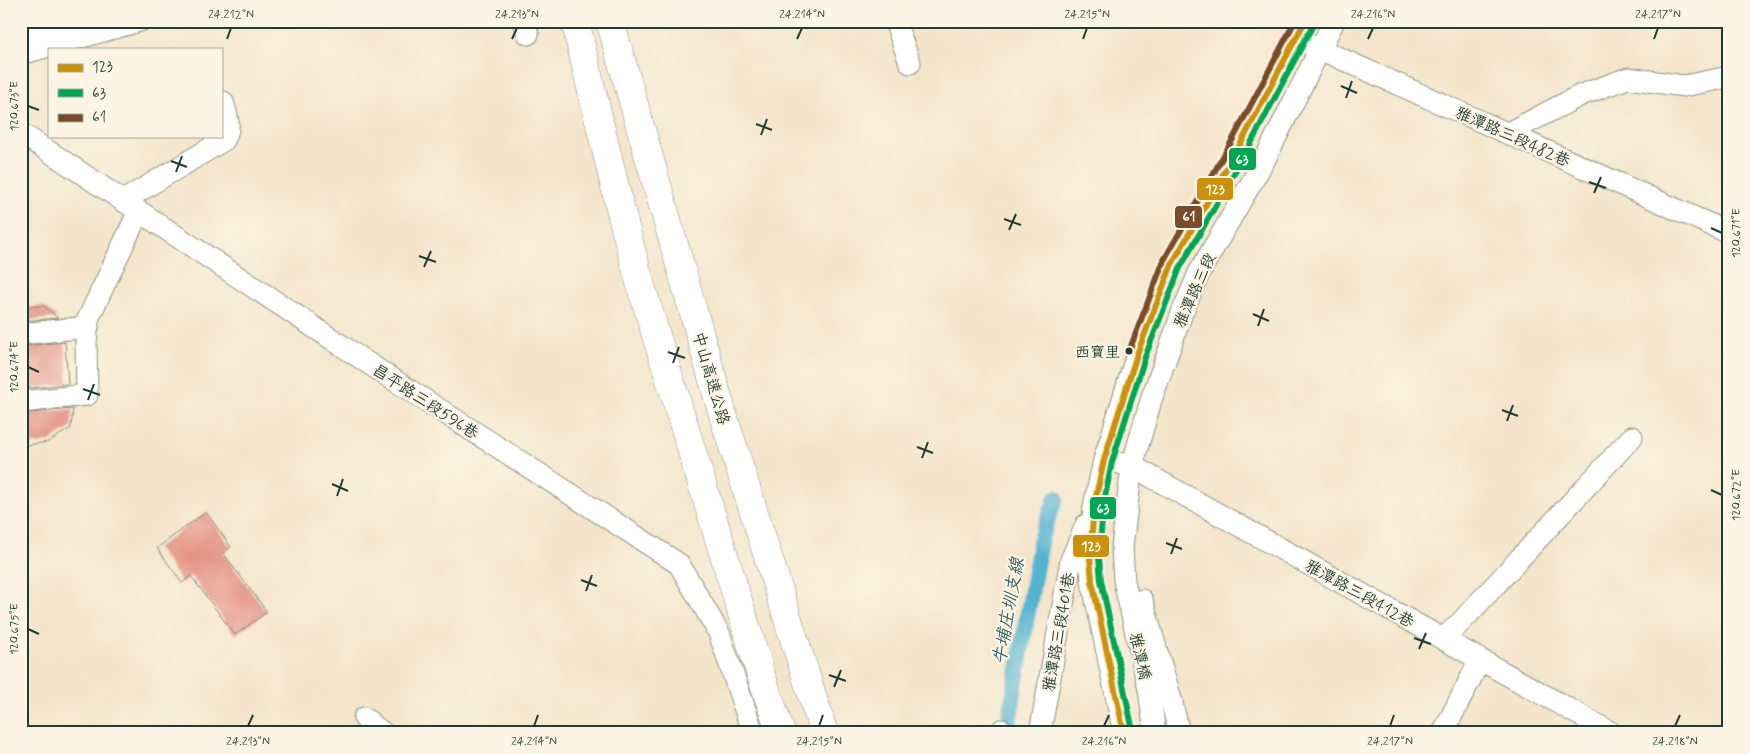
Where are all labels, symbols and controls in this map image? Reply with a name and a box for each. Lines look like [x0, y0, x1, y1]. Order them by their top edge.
text: 24.212°N [208, 7, 254, 23]
text: 24.213°N [495, 7, 539, 23]
text: 24.214°N [779, 7, 825, 23]
text: 24.215°N [1064, 7, 1110, 23]
text: 24.216°N [1351, 7, 1395, 23]
text: 24.217°N [1635, 7, 1681, 23]
legend [48, 48, 222, 138]
text: 123 [92, 58, 113, 78]
text: 120.673°E [7, 81, 23, 131]
text: 63 [92, 84, 106, 104]
street label: 雅潭路三段482巷 [1452, 103, 1573, 172]
text: 61 [92, 108, 106, 128]
line badge: 63 [1228, 147, 1257, 171]
text: 63 [1235, 151, 1249, 169]
line badge: 123 [1196, 177, 1234, 201]
text: 123 [1205, 181, 1225, 199]
line badge: 61 [1174, 205, 1203, 229]
text: 61 [1182, 208, 1196, 226]
text: 120.671°E [1729, 208, 1745, 258]
street label: 雅潭路三段 [1170, 250, 1221, 331]
street label: 中山高速公路 [687, 329, 734, 427]
text: 120.674°E [7, 341, 23, 393]
place label: 西寶里 [1075, 343, 1120, 363]
marker: 西寶里 [1124, 346, 1134, 356]
street label: 昌平路三段596巷 [368, 360, 482, 444]
text: 120.672°E [1729, 469, 1745, 521]
line badge: 63 [1089, 496, 1117, 520]
text: 63 [1096, 500, 1110, 518]
line badge: 123 [1072, 534, 1110, 558]
text: 123 [1081, 538, 1101, 556]
water label: 牛埔庄圳支線 [988, 555, 1030, 666]
street label: 雅潭路三段412巷 [1301, 556, 1418, 633]
street label: 雅潭路三段401巷 [1039, 571, 1080, 694]
text: 120.675°E [7, 603, 23, 655]
street label: 雅潭橋 [1124, 631, 1155, 682]
text: 24.213°N [226, 734, 270, 750]
text: 24.214°N [511, 734, 557, 750]
text: 24.215°N [796, 734, 842, 750]
text: 24.216°N [1082, 734, 1126, 750]
text: 24.217°N [1367, 734, 1413, 750]
text: 24.218°N [1652, 734, 1698, 750]

